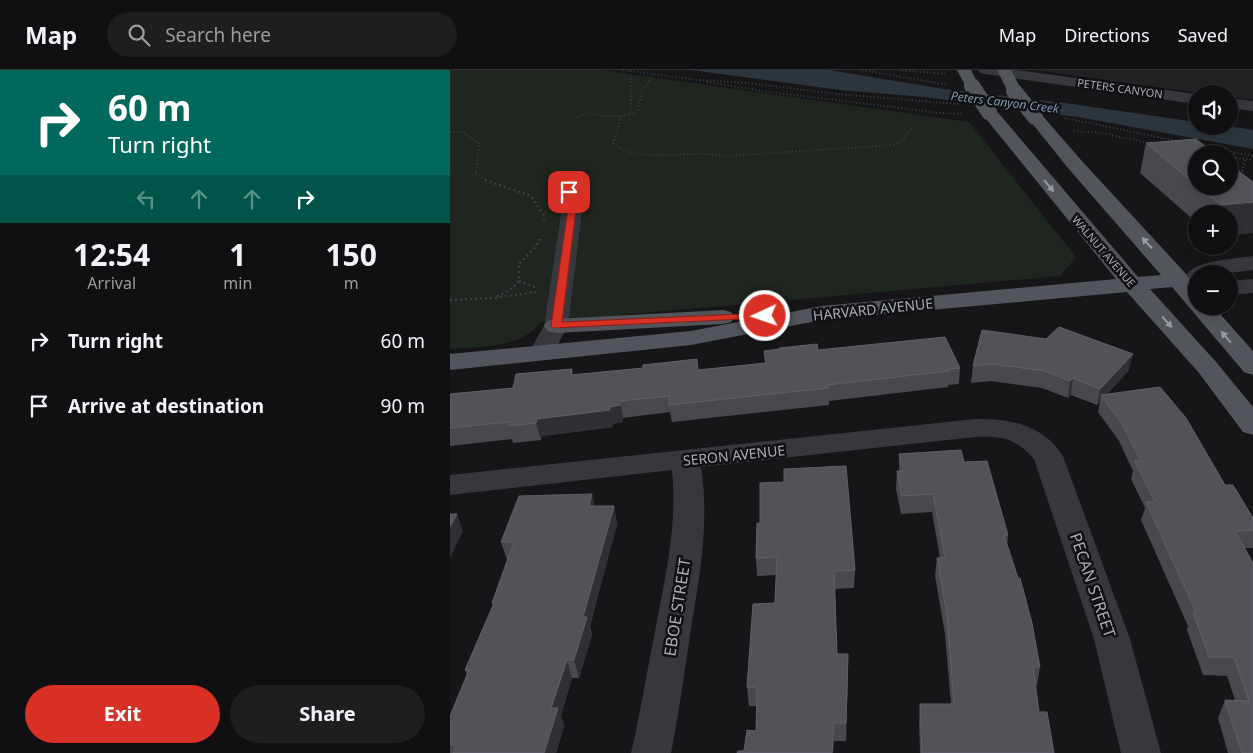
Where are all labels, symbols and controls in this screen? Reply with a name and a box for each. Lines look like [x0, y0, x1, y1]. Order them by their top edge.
search box [107, 12, 457, 57]
text: Map [25, 18, 77, 51]
icon: search [125, 21, 153, 49]
text: Search here [165, 22, 271, 48]
text: Map [999, 23, 1036, 47]
text: Directions [1064, 23, 1150, 47]
text: Saved [1178, 23, 1228, 47]
street label: PETERS CANYON [1076, 75, 1164, 101]
text: 60 m [108, 84, 191, 131]
map controls [1188, 85, 1238, 315]
button: sound [1188, 85, 1238, 135]
water label: Peters Canyon Creek [950, 87, 1061, 117]
icon: right [25, 90, 90, 155]
text: Turn right [108, 129, 211, 159]
button: search [1188, 145, 1238, 195]
pin [548, 171, 590, 213]
icon: arrive [555, 178, 583, 206]
one-way arrow [1043, 179, 1054, 192]
icon: left [132, 185, 160, 213]
icon: ahead [185, 185, 213, 213]
icon: ahead [238, 185, 266, 213]
icon: right [291, 185, 319, 213]
button: + [1188, 205, 1238, 255]
street label: WALNUT AVENUE [1069, 212, 1139, 290]
text: 12:54 [73, 234, 150, 275]
text: 1 [229, 234, 246, 275]
text: 150 [325, 234, 377, 275]
one-way arrow [1141, 238, 1153, 250]
button: − [1188, 265, 1238, 315]
text: Arrival [87, 272, 136, 294]
text: min [223, 272, 252, 294]
text: m [344, 272, 359, 294]
position arrow [738, 289, 790, 341]
street label: HARVARD AVENUE [812, 293, 934, 325]
one-way arrow [1161, 315, 1173, 327]
icon: right [25, 327, 53, 355]
text: Turn right [68, 328, 163, 354]
text: 60 m [381, 328, 425, 354]
one-way arrow [1221, 330, 1232, 343]
icon: arrive [25, 392, 53, 420]
text: Arrive at destination [68, 393, 264, 419]
text: 90 m [381, 393, 425, 419]
street label: SERON AVENUE [682, 440, 786, 470]
street label: PECAN STREET [1065, 530, 1121, 640]
street label: EBOE STREET [658, 556, 696, 658]
button: Exit [25, 685, 220, 743]
button: Share [230, 685, 425, 743]

